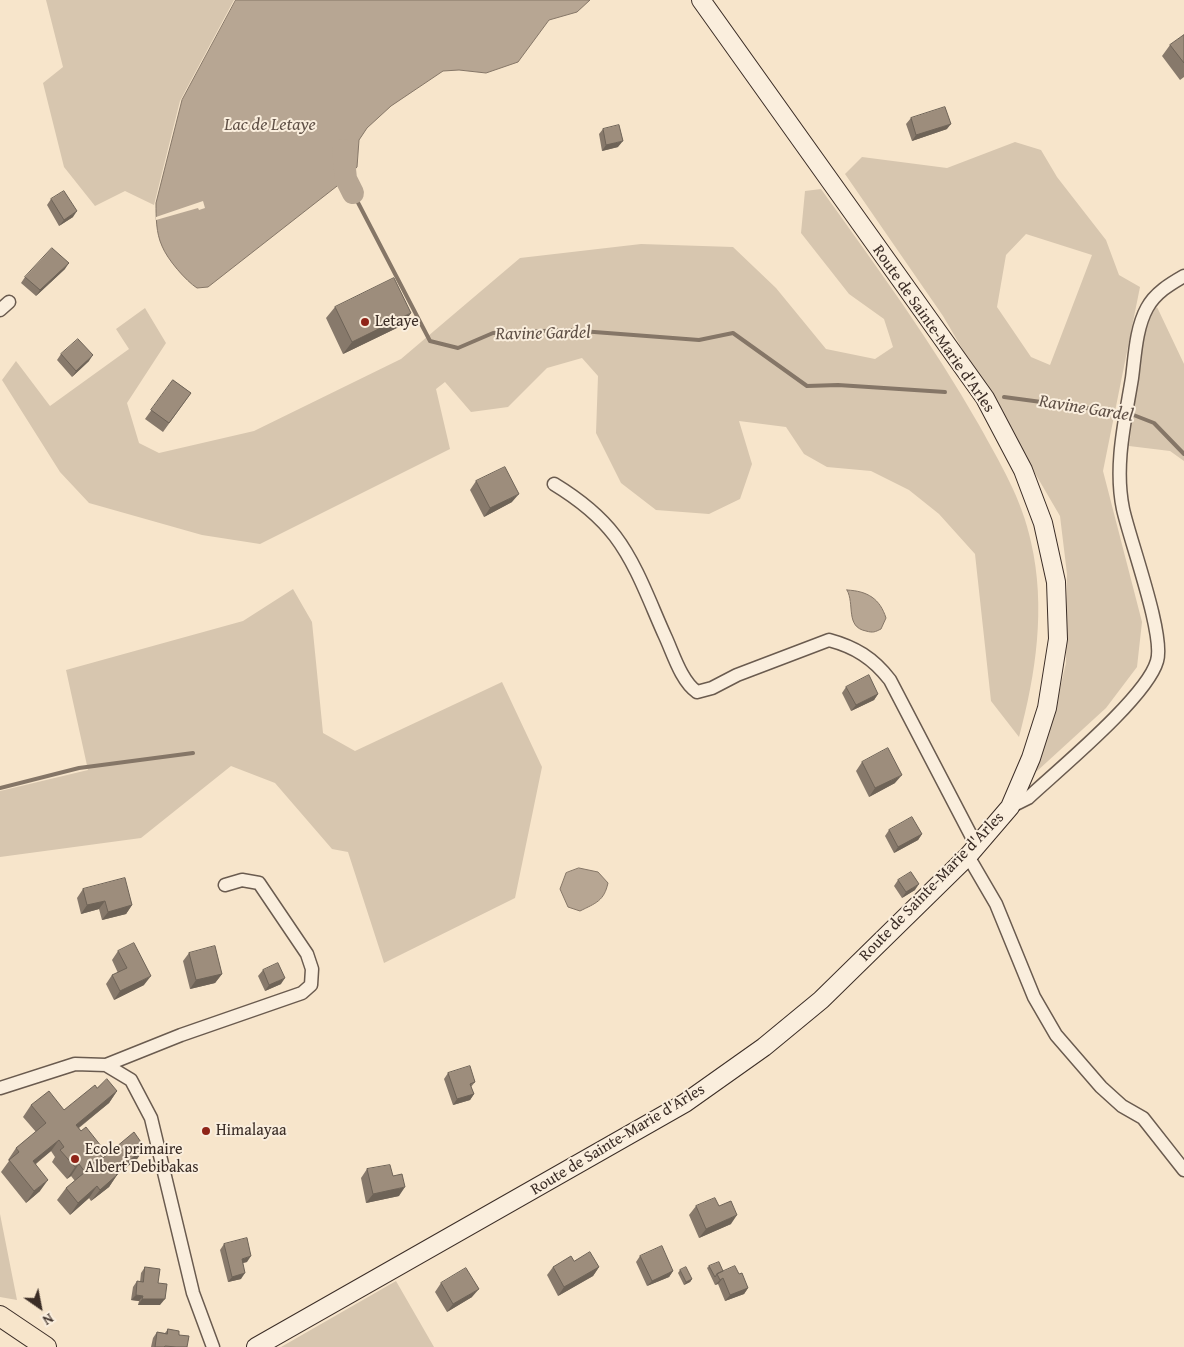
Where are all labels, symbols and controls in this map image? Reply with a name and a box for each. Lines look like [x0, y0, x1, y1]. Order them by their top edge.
water label: Lac de Letaye [224, 114, 316, 136]
street label: Route de Sainte-Marie d'Arles [868, 242, 998, 416]
place label: Letaye [375, 312, 419, 332]
marker: Letaye [359, 316, 371, 328]
water label: Ravine Gardel [495, 322, 591, 346]
water label: Ravine Gardel [1037, 391, 1135, 427]
street label: Route de Sainte-Marie d'Arles [856, 808, 1008, 966]
street label: Route de Sainte-Marie d'Arles [527, 1080, 709, 1200]
place label: Himalayaa [216, 1121, 287, 1141]
marker: Himalayaa [200, 1125, 212, 1137]
place label: Ecole primaire Albert Debibakas [85, 1140, 199, 1178]
marker: Ecole primaire Albert Debibakas [69, 1153, 81, 1165]
north arrow [15, 1282, 65, 1332]
text: N [39, 1309, 58, 1331]

